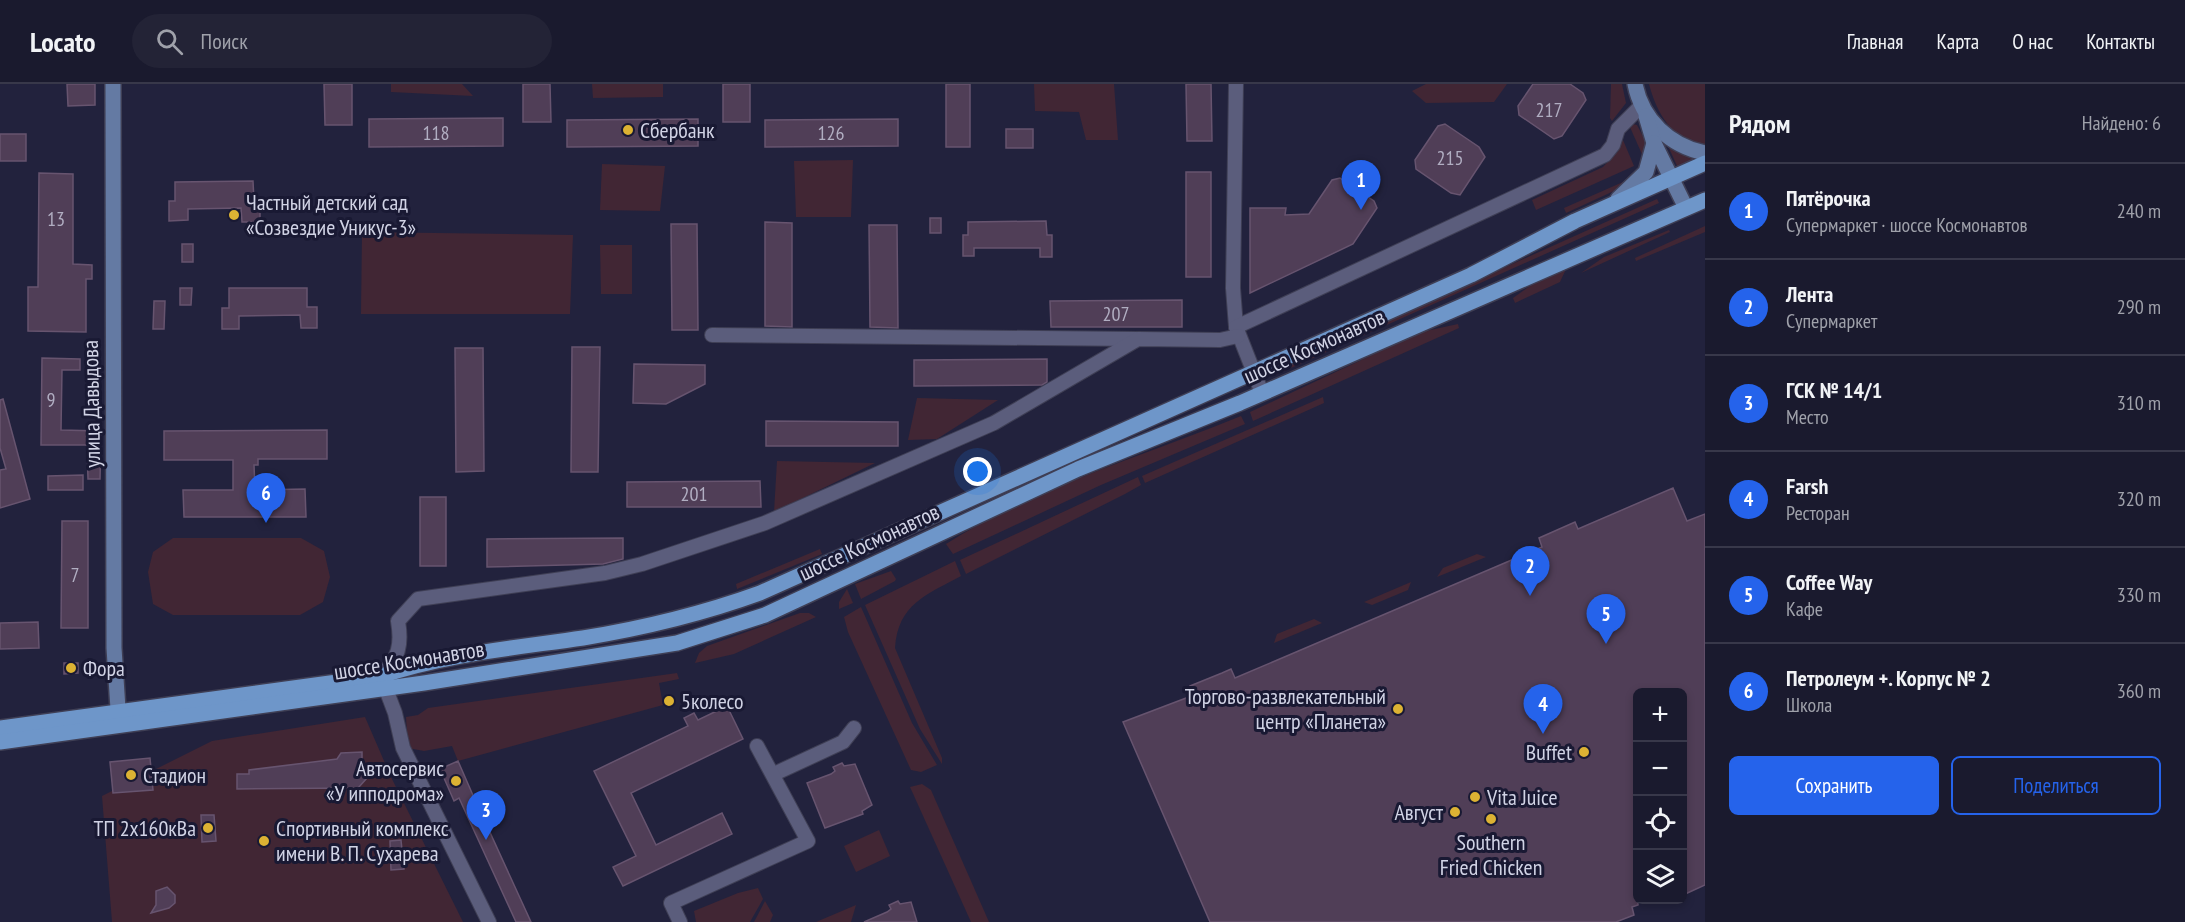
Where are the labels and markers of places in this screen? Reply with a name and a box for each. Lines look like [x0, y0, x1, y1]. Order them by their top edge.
place label: Сбербанк [640, 116, 715, 144]
marker: Сбербанк [621, 123, 635, 137]
pin: 1 [1342, 160, 1380, 210]
place label: Частный детский сад «Созвездие Уникус-3» [246, 188, 416, 241]
marker: Частный детский сад «Созвездие Уникус-3» [227, 208, 241, 222]
pin: 6 [246, 474, 286, 523]
pin: 2 [1510, 546, 1550, 596]
pin: 5 [1586, 594, 1626, 644]
place label: Фора [83, 654, 125, 682]
marker: Фора [64, 661, 78, 675]
place label: Торгово-развлекательный центр «Планета» [1185, 682, 1386, 735]
pin: 4 [1524, 684, 1562, 734]
place label: 5колесо [681, 687, 744, 715]
marker: 5колесо [662, 694, 676, 708]
marker: Торгово-развлекательный центр «Планета» [1391, 702, 1405, 716]
place label: Buffet [1526, 738, 1572, 766]
marker: Buffet [1577, 745, 1591, 759]
place label: Автосервис «У ипподрома» [326, 754, 444, 807]
place label: Стадион [143, 761, 206, 789]
marker: Стадион [124, 768, 138, 782]
marker: Автосервис «У ипподрома» [449, 774, 463, 788]
place label: Vita Juice [1486, 783, 1558, 811]
pin: 3 [466, 790, 506, 840]
marker: Vita Juice [1468, 790, 1482, 804]
place label: Август [1394, 798, 1444, 826]
marker: Август [1448, 805, 1462, 819]
marker: Southern Fried Chicken [1484, 812, 1498, 826]
place label: ТП 2х160кВа [94, 814, 196, 842]
place label: Спортивный комплекс имени В. П. Сухарева [276, 814, 449, 867]
marker: ТП 2х160кВа [201, 821, 215, 835]
place label: Southern Fried Chicken [1440, 828, 1542, 881]
marker: Спортивный комплекс имени В. П. Сухарева [257, 834, 271, 848]

